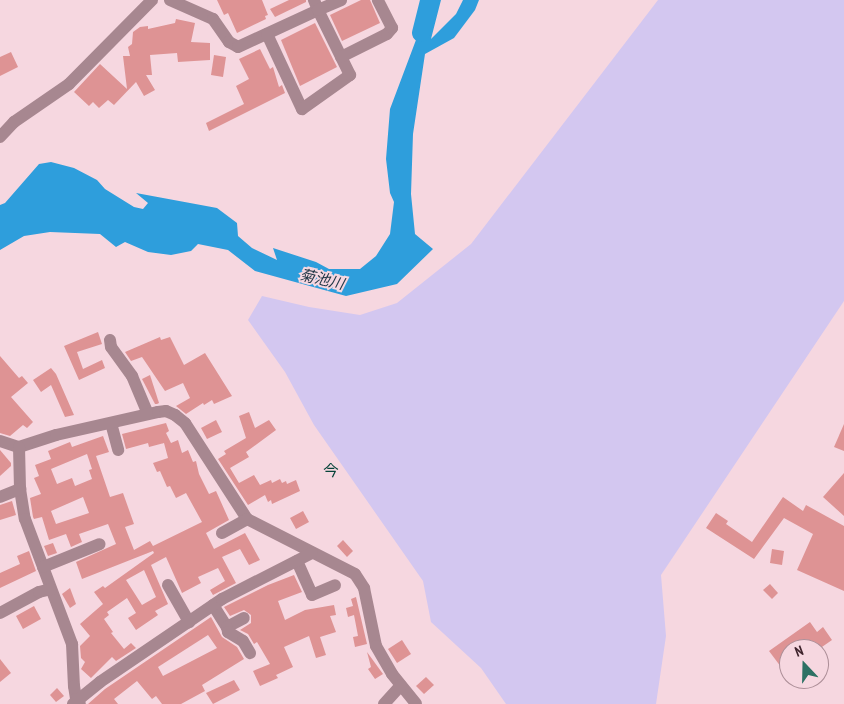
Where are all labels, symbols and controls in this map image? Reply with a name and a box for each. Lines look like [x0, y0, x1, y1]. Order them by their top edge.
water label: 菊池川 [298, 265, 346, 293]
district label: 今 [323, 460, 339, 480]
north arrow [779, 639, 829, 689]
text: N [792, 641, 806, 661]

